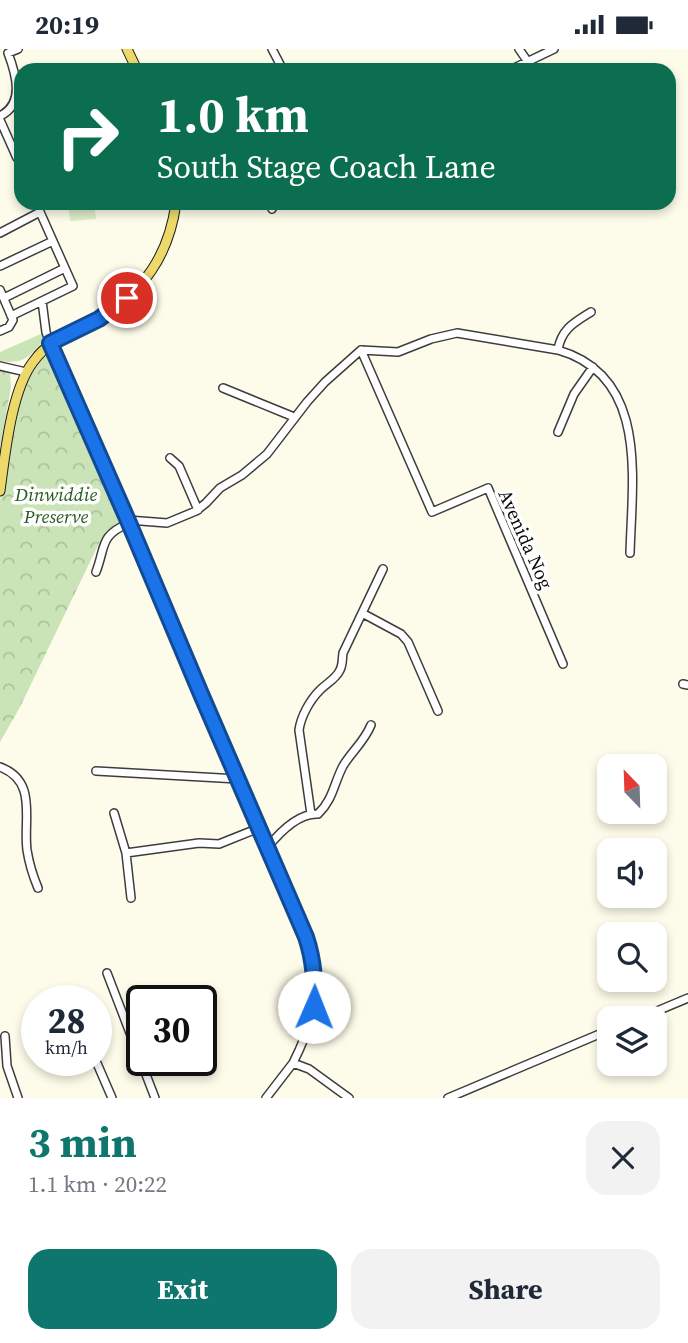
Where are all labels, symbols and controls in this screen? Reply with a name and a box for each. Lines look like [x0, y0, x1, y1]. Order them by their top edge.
text: 20:19 [35, 7, 99, 43]
text: 1.0 km [157, 81, 309, 148]
icon: right [42, 91, 133, 182]
text: South Stage Coach Lane [157, 145, 496, 189]
pin [97, 268, 157, 328]
icon: arrive [108, 279, 146, 317]
park label: Dinwiddie Preserve [14, 481, 98, 529]
street label: Avenida Nog [493, 485, 560, 593]
north arrow [597, 754, 667, 824]
map controls [597, 754, 667, 1076]
button: sound [597, 838, 667, 908]
button: search [597, 922, 667, 992]
position arrow [277, 970, 351, 1044]
speed limit sign: 30 [126, 985, 217, 1076]
text: 28 [48, 997, 85, 1045]
button: layers [597, 1006, 667, 1076]
text: km/h [45, 1035, 88, 1060]
text: 3 min [28, 1113, 137, 1171]
button: close [586, 1121, 660, 1195]
text: 1.1 km · 20:22 [28, 1168, 167, 1200]
button: Exit [28, 1249, 337, 1329]
button: Share [351, 1249, 660, 1329]

